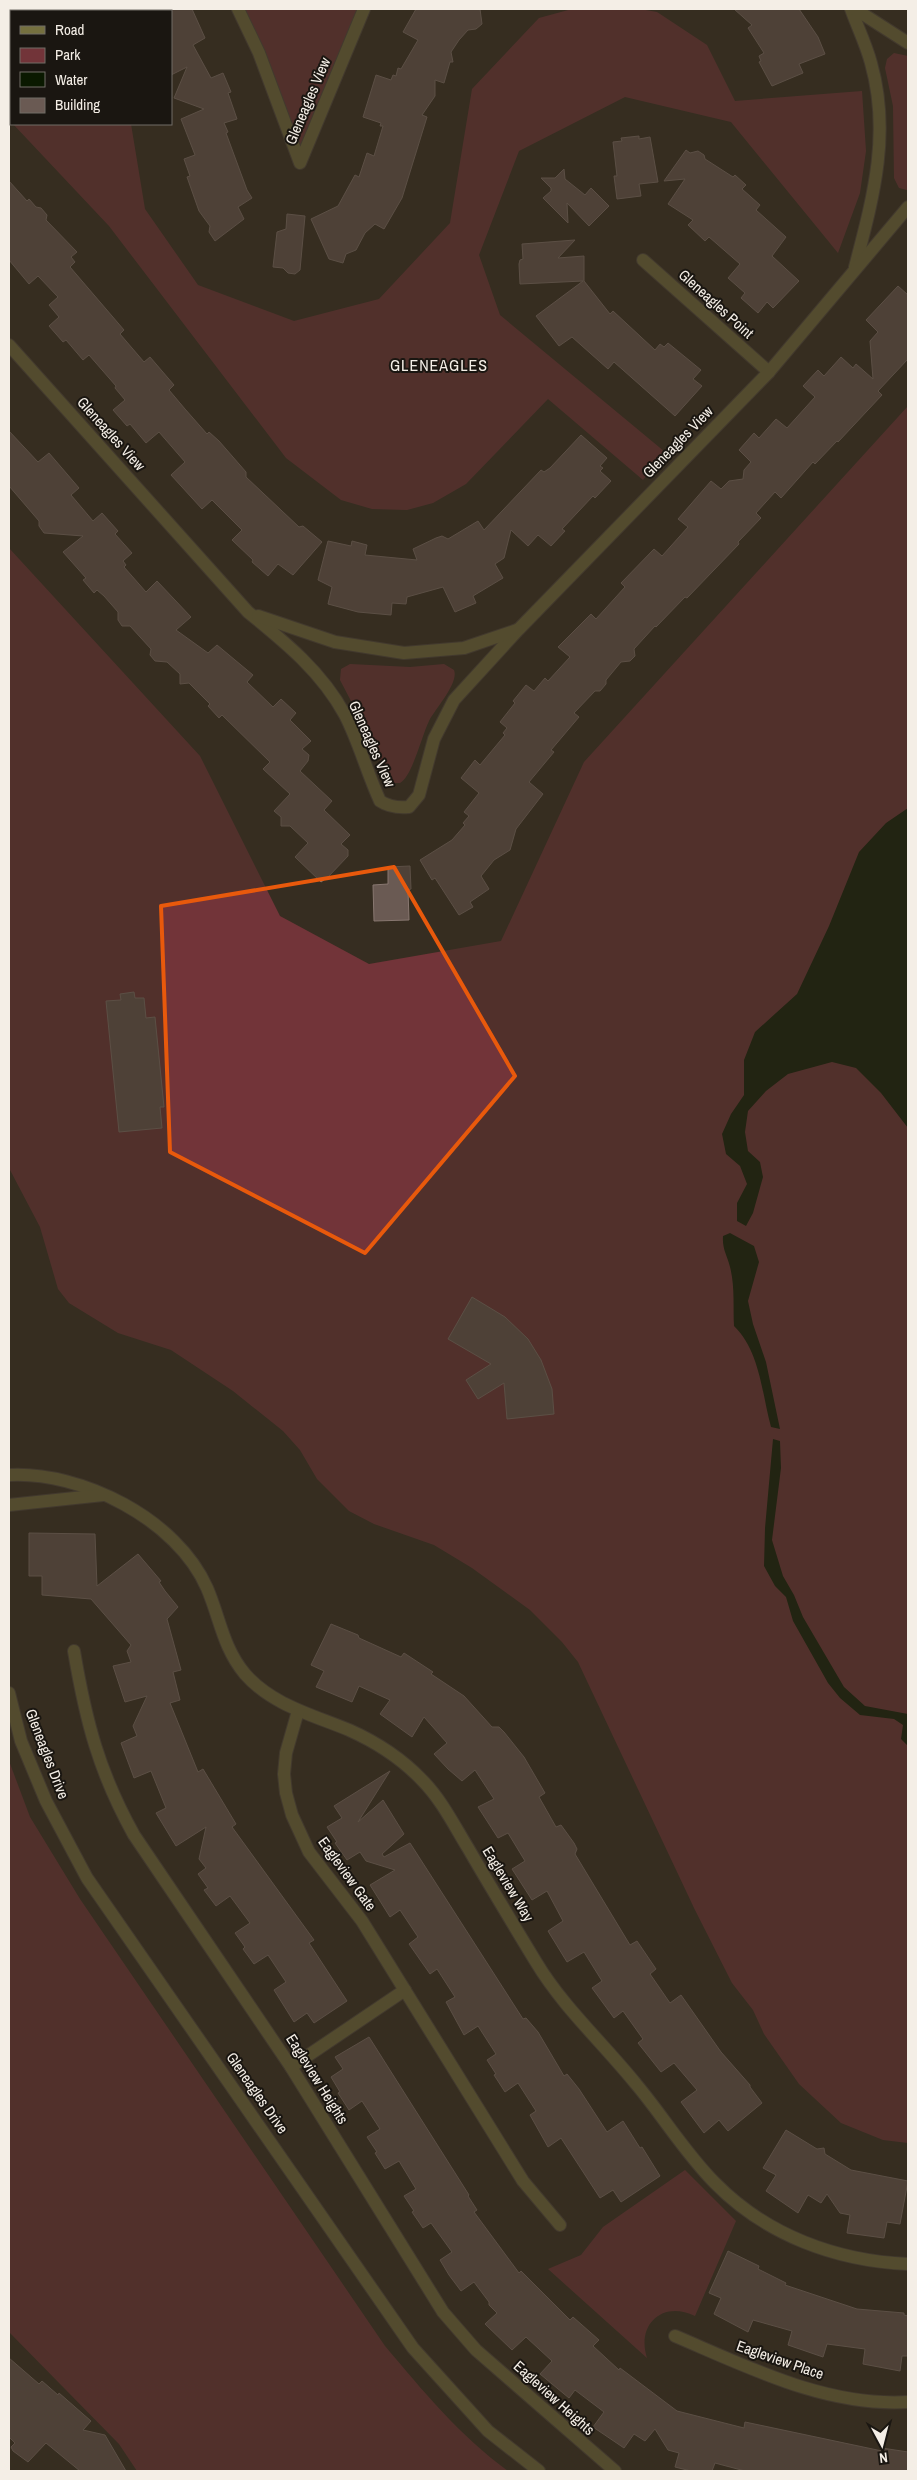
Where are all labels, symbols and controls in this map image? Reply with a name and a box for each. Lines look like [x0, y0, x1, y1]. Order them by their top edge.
legend [10, 10, 172, 125]
text: Road [55, 19, 84, 40]
text: Park [55, 44, 81, 65]
street label: Gleneagles View [280, 54, 335, 148]
text: Water [55, 69, 87, 90]
text: Building [55, 94, 100, 115]
street label: Gleneagles Point [674, 264, 759, 343]
district label: GLENEAGLES [390, 354, 488, 376]
street label: Gleneagles View [73, 392, 150, 475]
street label: Gleneagles View [638, 401, 717, 482]
street label: Gleneagles View [344, 697, 401, 791]
street label: Gleneagles Drive [21, 1706, 74, 1802]
street label: Eagleview Gate [313, 1832, 382, 1915]
street label: Eagleview Way [478, 1842, 540, 1926]
street label: Eagleview Heights [281, 2030, 354, 2128]
street label: Gleneagles Drive [222, 2048, 293, 2138]
street label: Eagleview Place [734, 2335, 827, 2384]
street label: Eagleview Heights [509, 2356, 599, 2440]
north arrow [857, 2420, 907, 2470]
text: N [878, 2448, 889, 2467]

